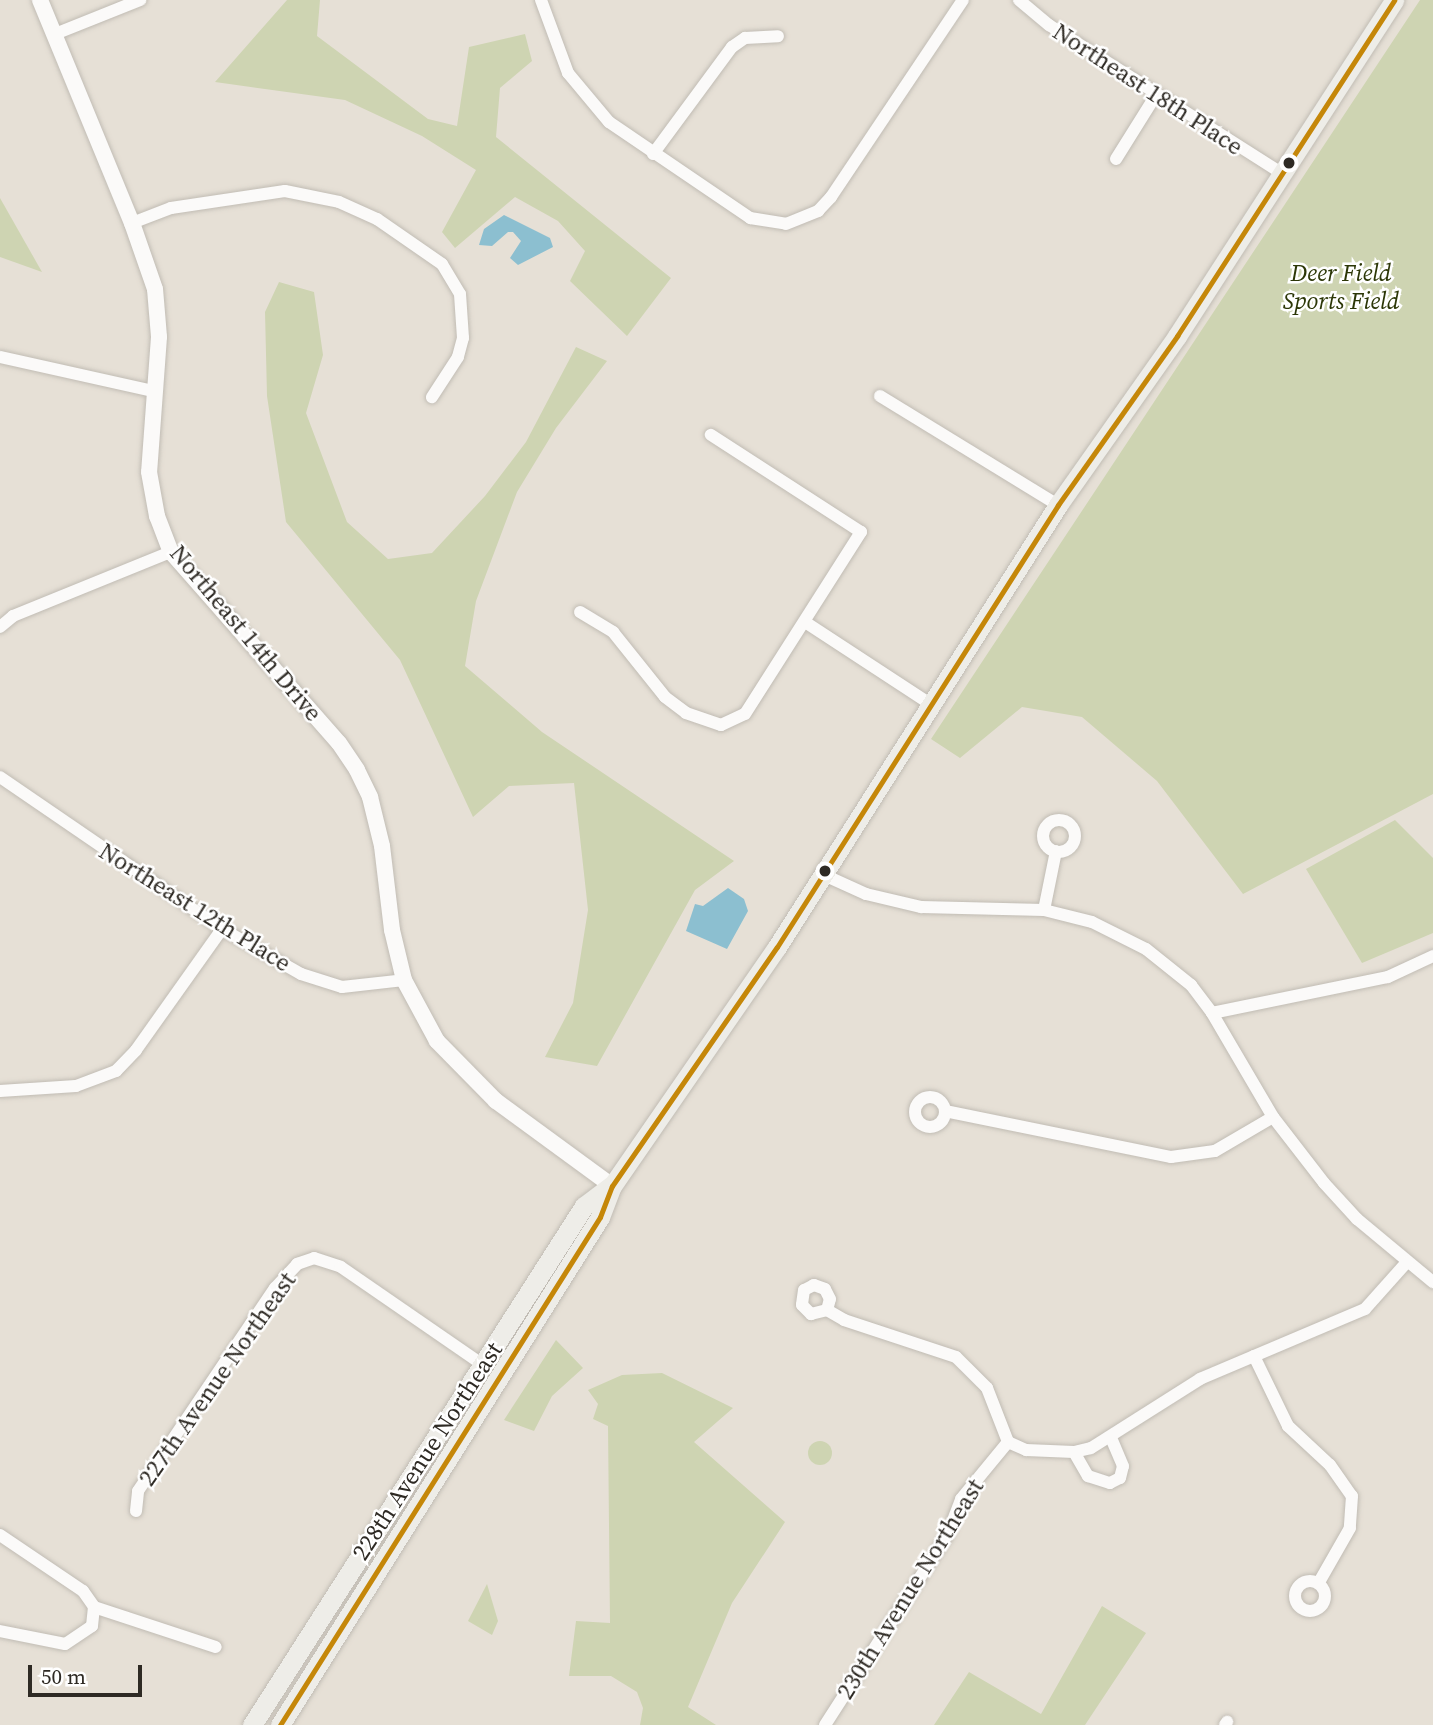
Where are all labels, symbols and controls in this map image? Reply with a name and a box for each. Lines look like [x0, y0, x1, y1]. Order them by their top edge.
street label: Northeast 18th Place [1048, 17, 1248, 161]
unlabelled marker [1282, 156, 1296, 170]
park label: Deer Field Sports Field [1283, 259, 1399, 315]
street label: Northeast 14th Drive [164, 539, 328, 727]
street label: Northeast 12th Place [94, 836, 296, 978]
unlabelled marker [818, 864, 832, 878]
street label: 227th Avenue Northeast [132, 1267, 302, 1491]
street label: 228th Avenue Northeast [346, 1337, 508, 1565]
street label: 230th Avenue Northeast [830, 1474, 990, 1704]
scale bar [32, 1652, 145, 1696]
text: 50 m [41, 1662, 86, 1691]

